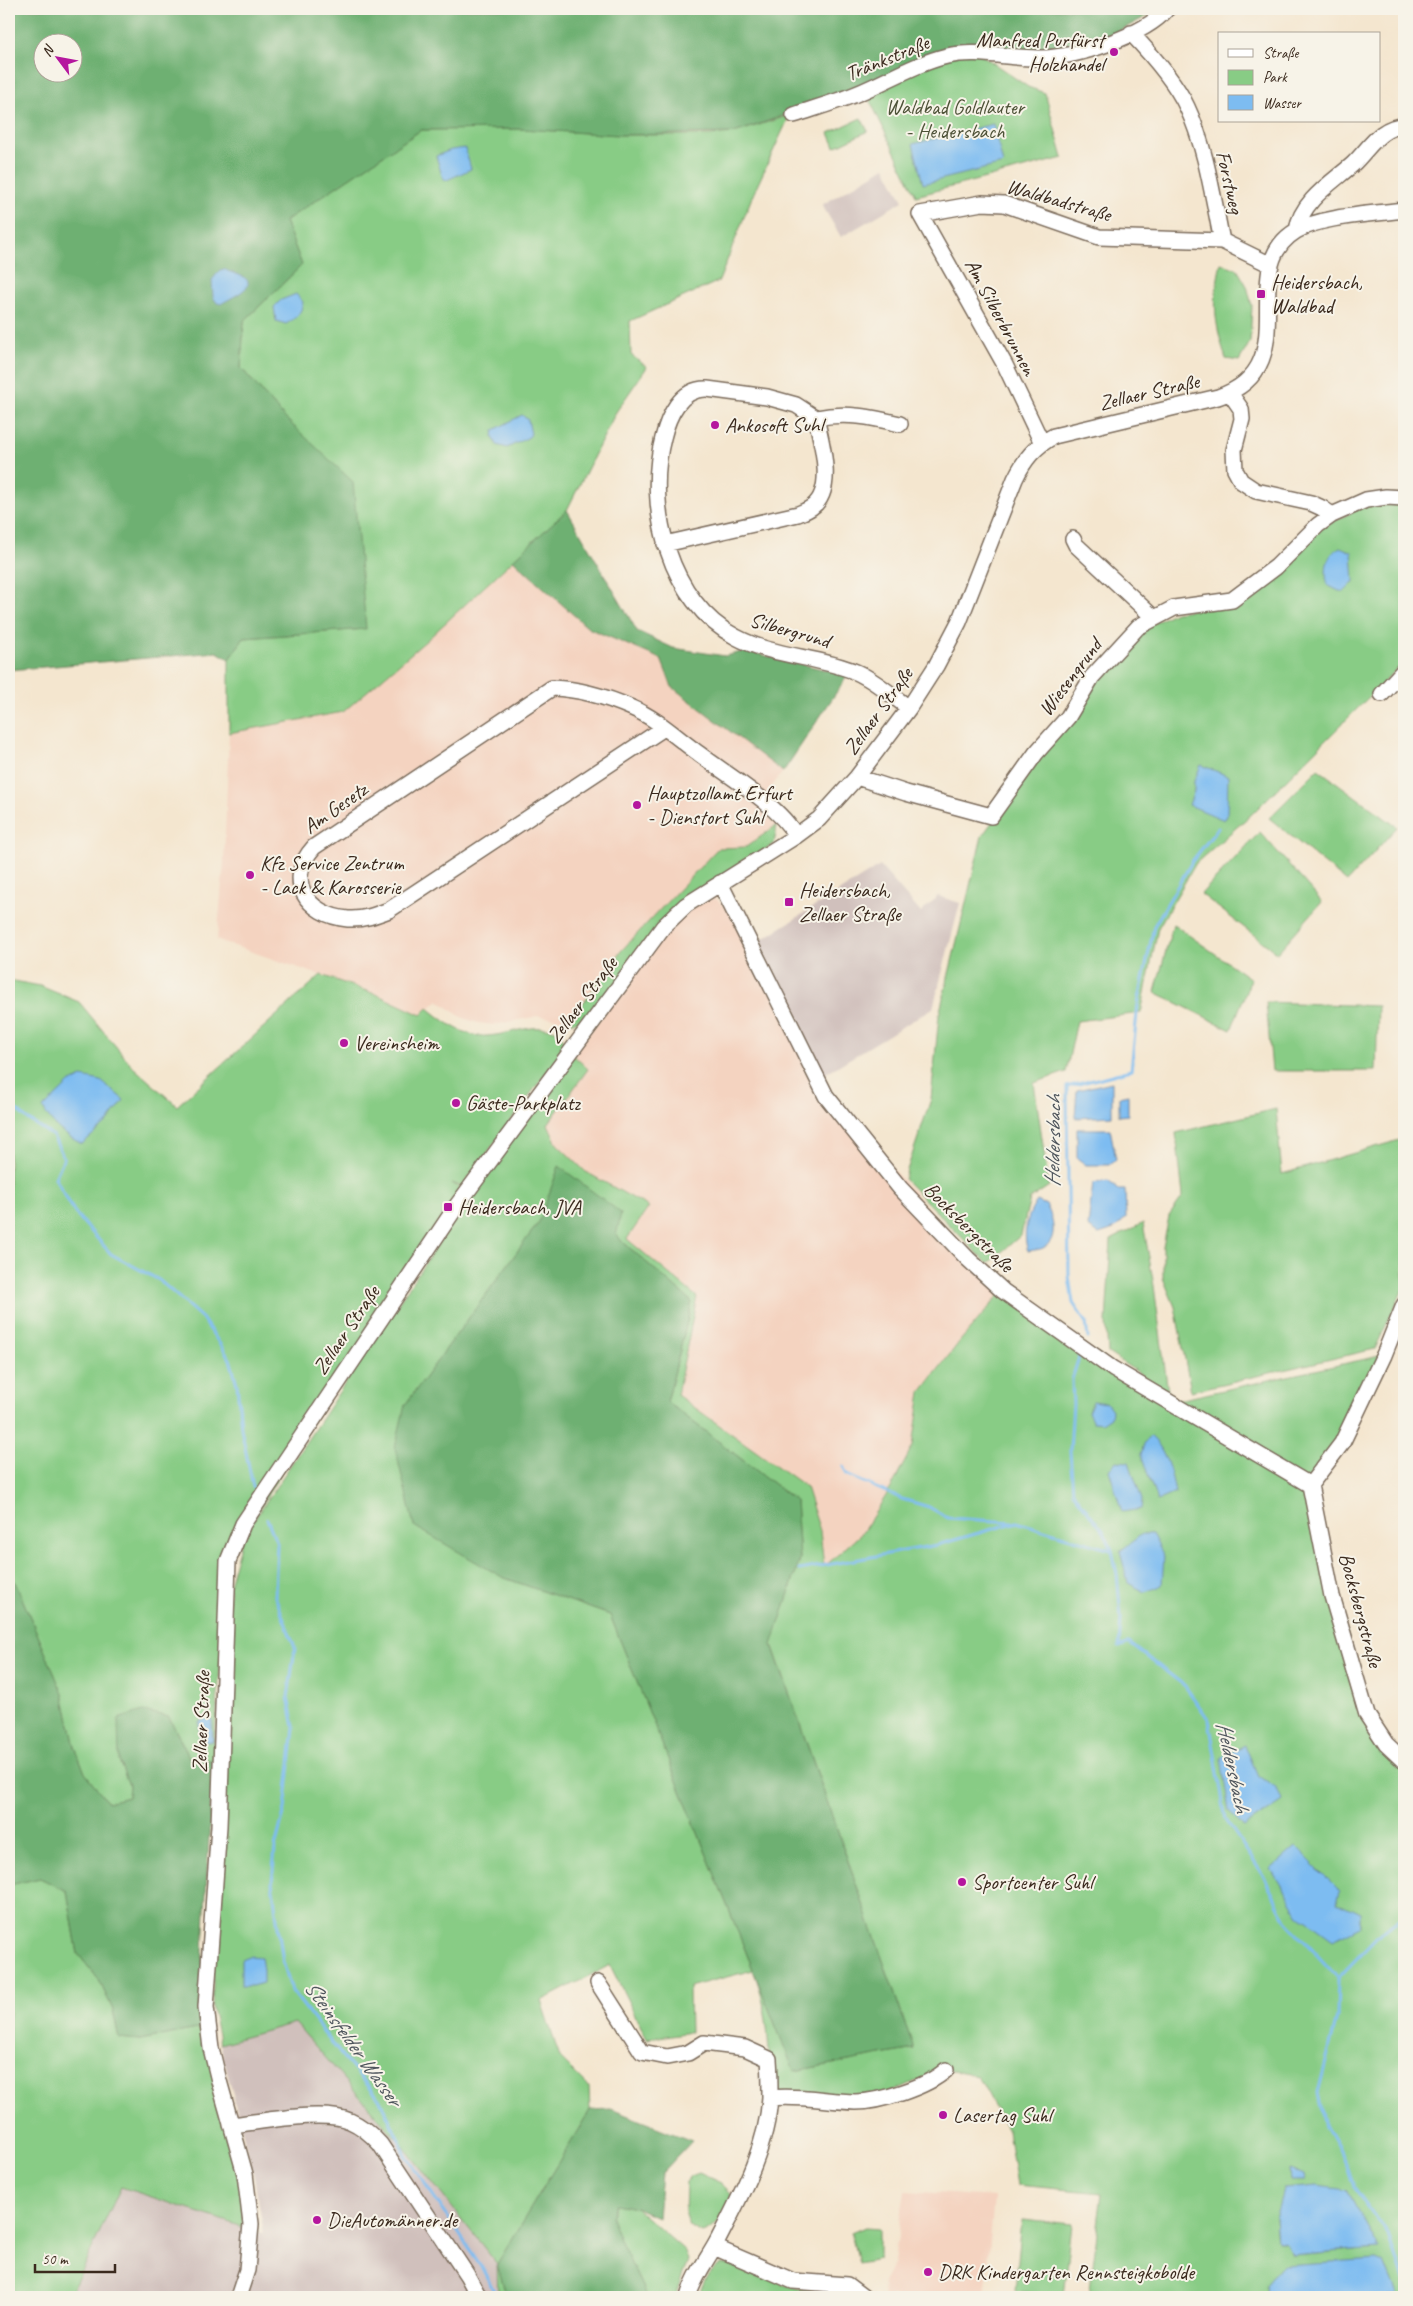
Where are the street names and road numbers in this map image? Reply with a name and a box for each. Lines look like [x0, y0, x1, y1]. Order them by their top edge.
street label: Tränkstraße [841, 29, 935, 87]
street label: Forstweg [1210, 148, 1250, 217]
street label: Waldbadstraße [1004, 173, 1116, 228]
street label: Am Silberbrunnen [959, 254, 1043, 381]
street label: Zellaer Straße [1097, 367, 1204, 416]
street label: Silbergrund [747, 606, 837, 655]
street label: Wiesengrund [1032, 631, 1109, 721]
street label: Zellaer Straße [838, 660, 920, 760]
street label: Am Gesetz [298, 775, 374, 839]
street label: Zellaer Straße [541, 950, 624, 1048]
street label: Bocksbergstraße [918, 1176, 1021, 1279]
street label: Zellaer Straße [307, 1279, 386, 1379]
street label: Bocksbergstraße [1333, 1550, 1389, 1672]
street label: Zellaer Straße [186, 1669, 216, 1773]

